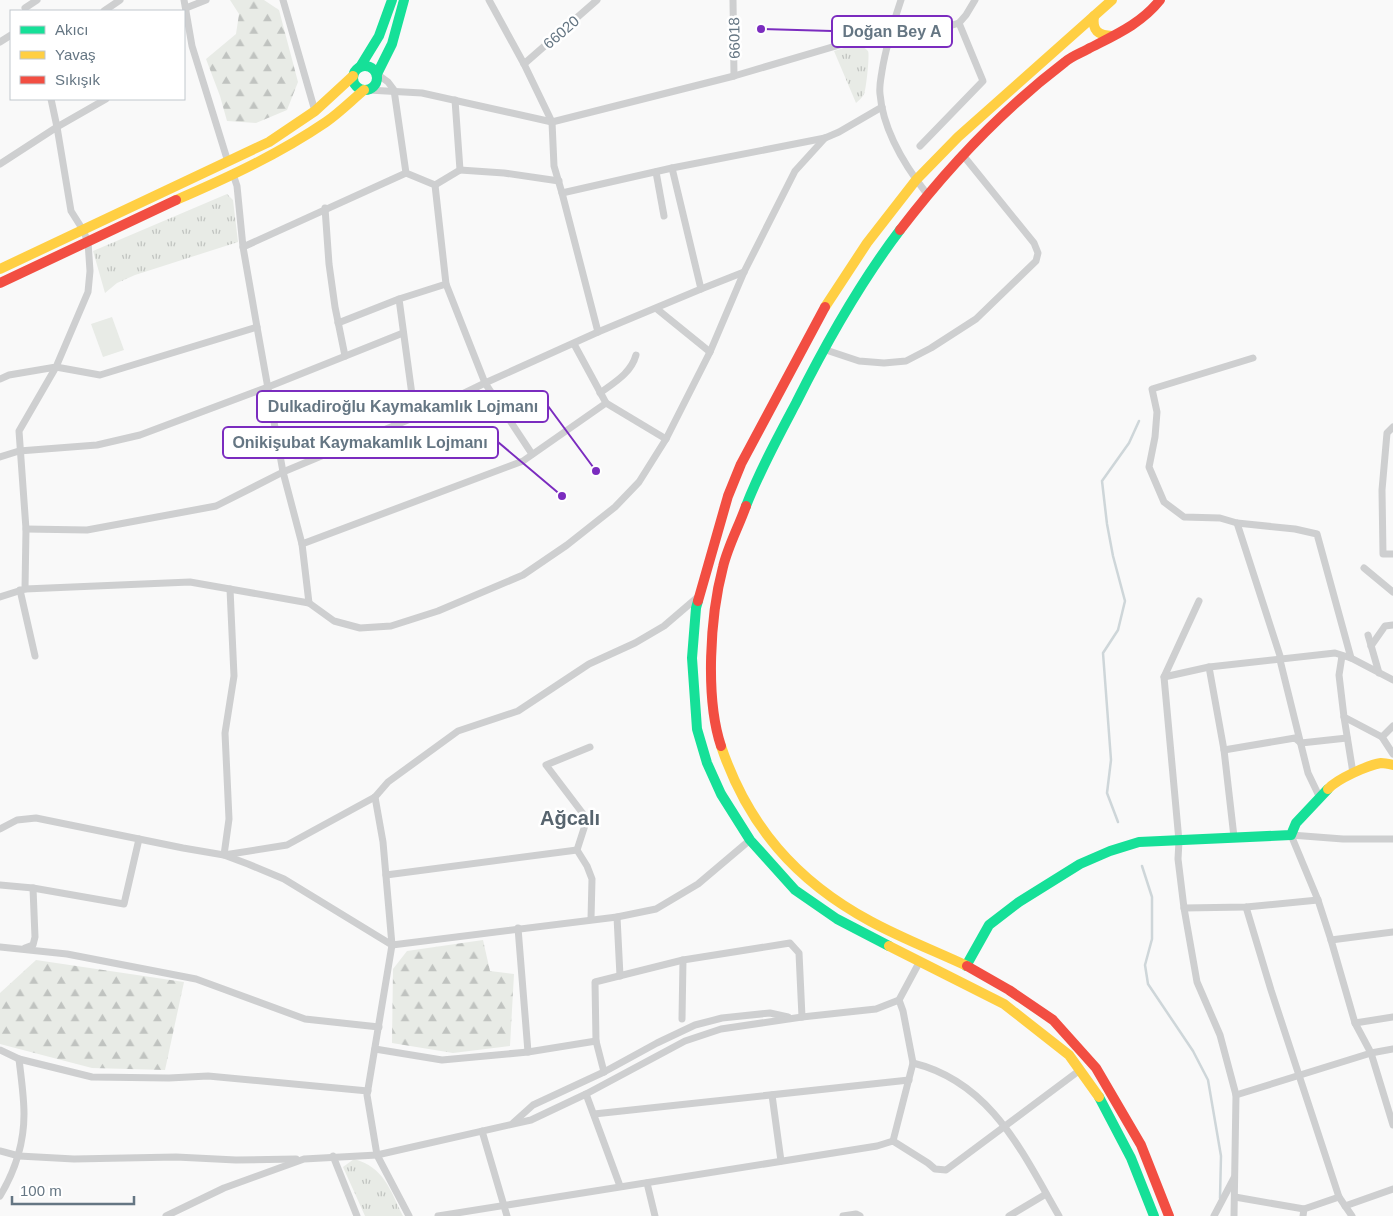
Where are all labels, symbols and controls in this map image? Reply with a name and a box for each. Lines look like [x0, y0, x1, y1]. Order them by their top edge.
legend [10, 10, 185, 100]
street label: 66020 [540, 12, 582, 52]
callout: Doğan Bey A [832, 16, 952, 47]
street label: 66018 [725, 17, 743, 59]
text: Akıcı [55, 21, 88, 38]
text: Doğan Bey A [843, 23, 942, 40]
text: Yavaş [55, 46, 96, 63]
text: Sıkışık [55, 71, 101, 88]
callout: Dulkadiroğlu Kaymakamlık Lojmanı [257, 391, 548, 422]
text: Dulkadiroğlu Kaymakamlık Lojmanı [268, 398, 538, 415]
callout: Onikişubat Kaymakamlık Lojmanı [223, 427, 498, 458]
text: Onikişubat Kaymakamlık Lojmanı [232, 434, 488, 451]
district label: Ağcalı [540, 807, 600, 829]
scale bar [12, 1174, 135, 1206]
text: 100 m [20, 1182, 62, 1199]

